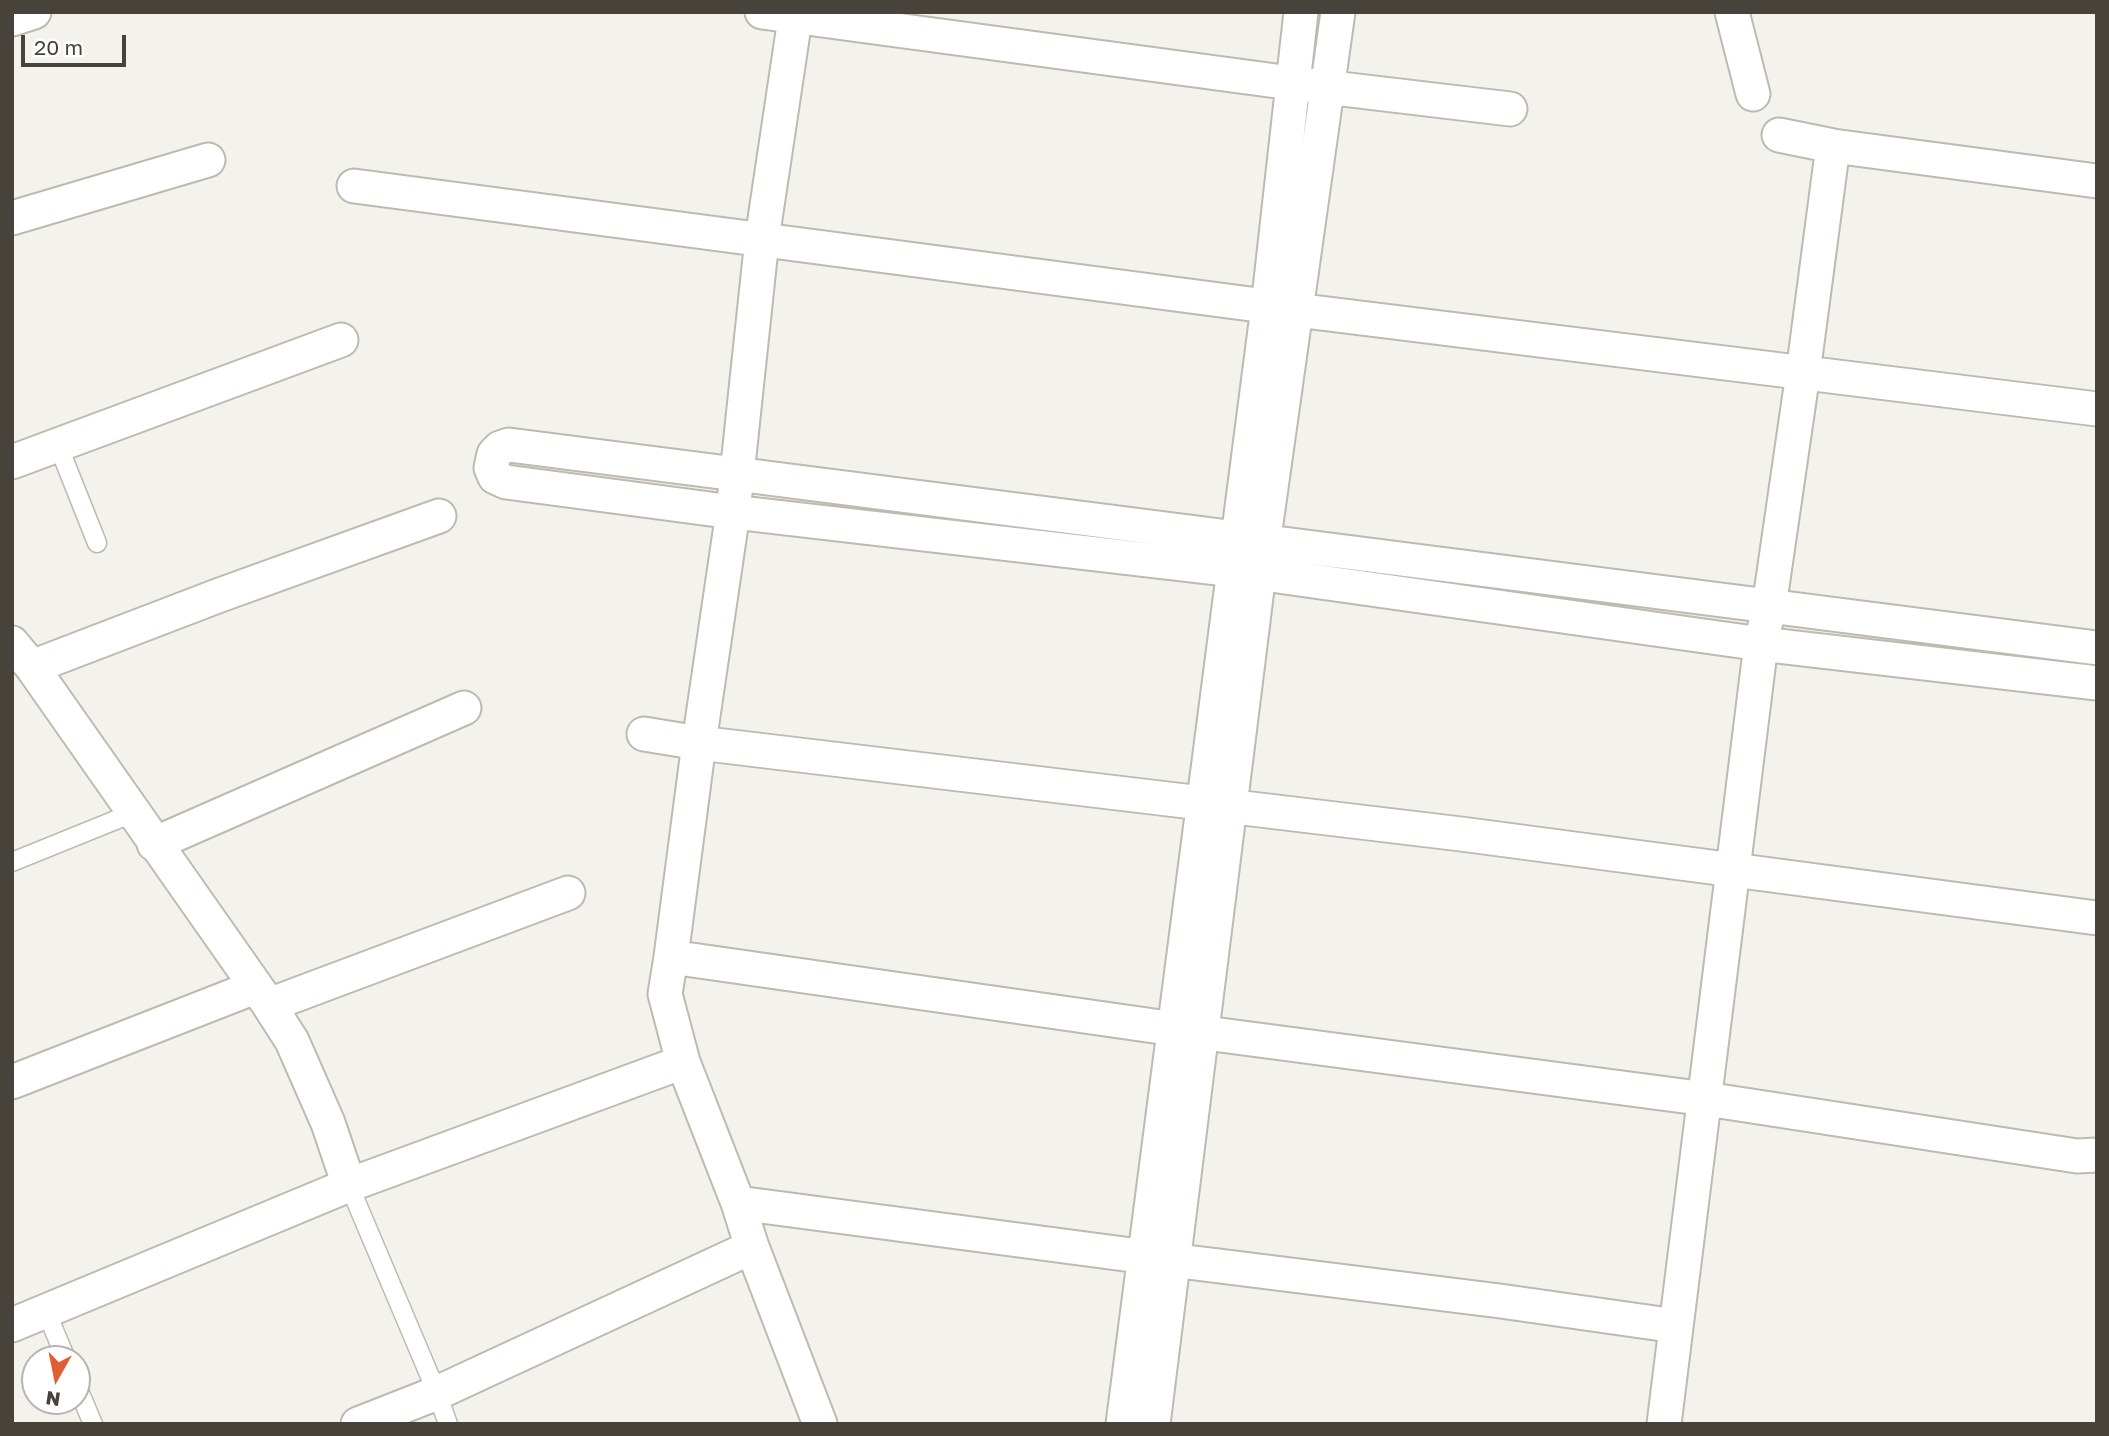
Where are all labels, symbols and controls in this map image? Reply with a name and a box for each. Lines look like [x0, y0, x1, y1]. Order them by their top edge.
scale bar [24, 21, 130, 65]
text: 20 m [34, 34, 83, 60]
north arrow [21, 1345, 91, 1415]
text: N [44, 1387, 62, 1412]

